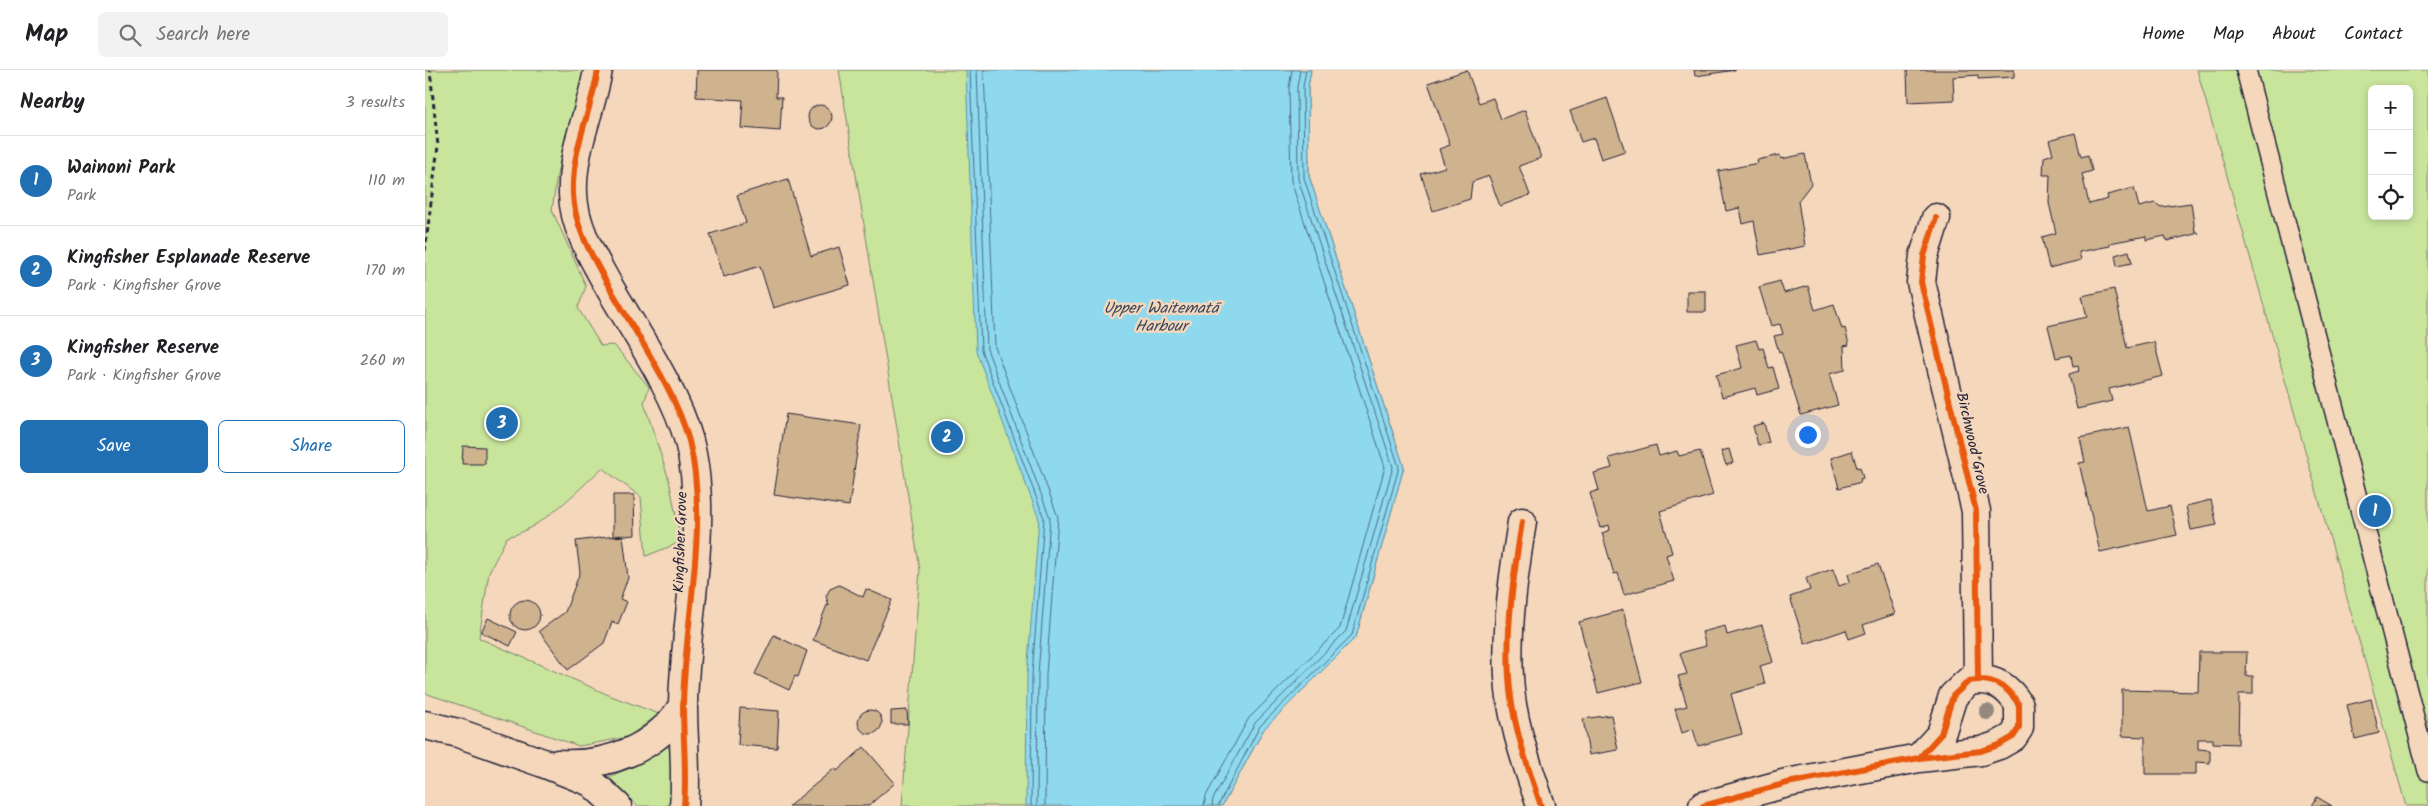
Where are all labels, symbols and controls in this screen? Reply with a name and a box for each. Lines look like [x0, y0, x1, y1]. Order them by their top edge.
search box [98, 12, 448, 57]
text: Map [25, 15, 68, 54]
text: Search here [156, 20, 250, 50]
text: Home [2142, 20, 2185, 49]
text: Map [2213, 20, 2244, 49]
text: About [2272, 20, 2316, 49]
text: Contact [2344, 20, 2403, 49]
icon: search [116, 21, 144, 49]
map controls [2368, 85, 2413, 220]
button: + [2368, 85, 2413, 130]
text: Nearby [20, 86, 85, 119]
text: 3 results [346, 90, 405, 115]
button: − [2368, 130, 2413, 175]
text: Wainoni Park [67, 153, 175, 183]
text: 1 [34, 168, 38, 193]
text: 110 m [368, 168, 405, 193]
button: locate [2368, 175, 2413, 220]
text: Park [67, 183, 96, 208]
text: Kingfisher Esplanade Reserve [67, 243, 310, 273]
text: 2 [31, 258, 41, 283]
text: 170 m [365, 258, 405, 283]
text: Park · Kingfisher Grove [67, 273, 221, 298]
water label: Upper Waitematā Harbour [1104, 296, 1223, 339]
text: Kingfisher Reserve [67, 333, 219, 363]
text: 3 [32, 348, 40, 373]
text: 260 m [360, 348, 405, 373]
text: Park · Kingfisher Grove [67, 363, 221, 388]
street label: Birchwood Grove [1949, 390, 1995, 497]
pin: 3 [486, 404, 518, 442]
pin: 2 [931, 418, 963, 456]
button: Save [20, 420, 208, 473]
button: Share [218, 420, 405, 473]
your location [1795, 422, 1821, 448]
street label: Kingfisher Grove [667, 491, 695, 593]
pin: 1 [2359, 492, 2391, 530]

